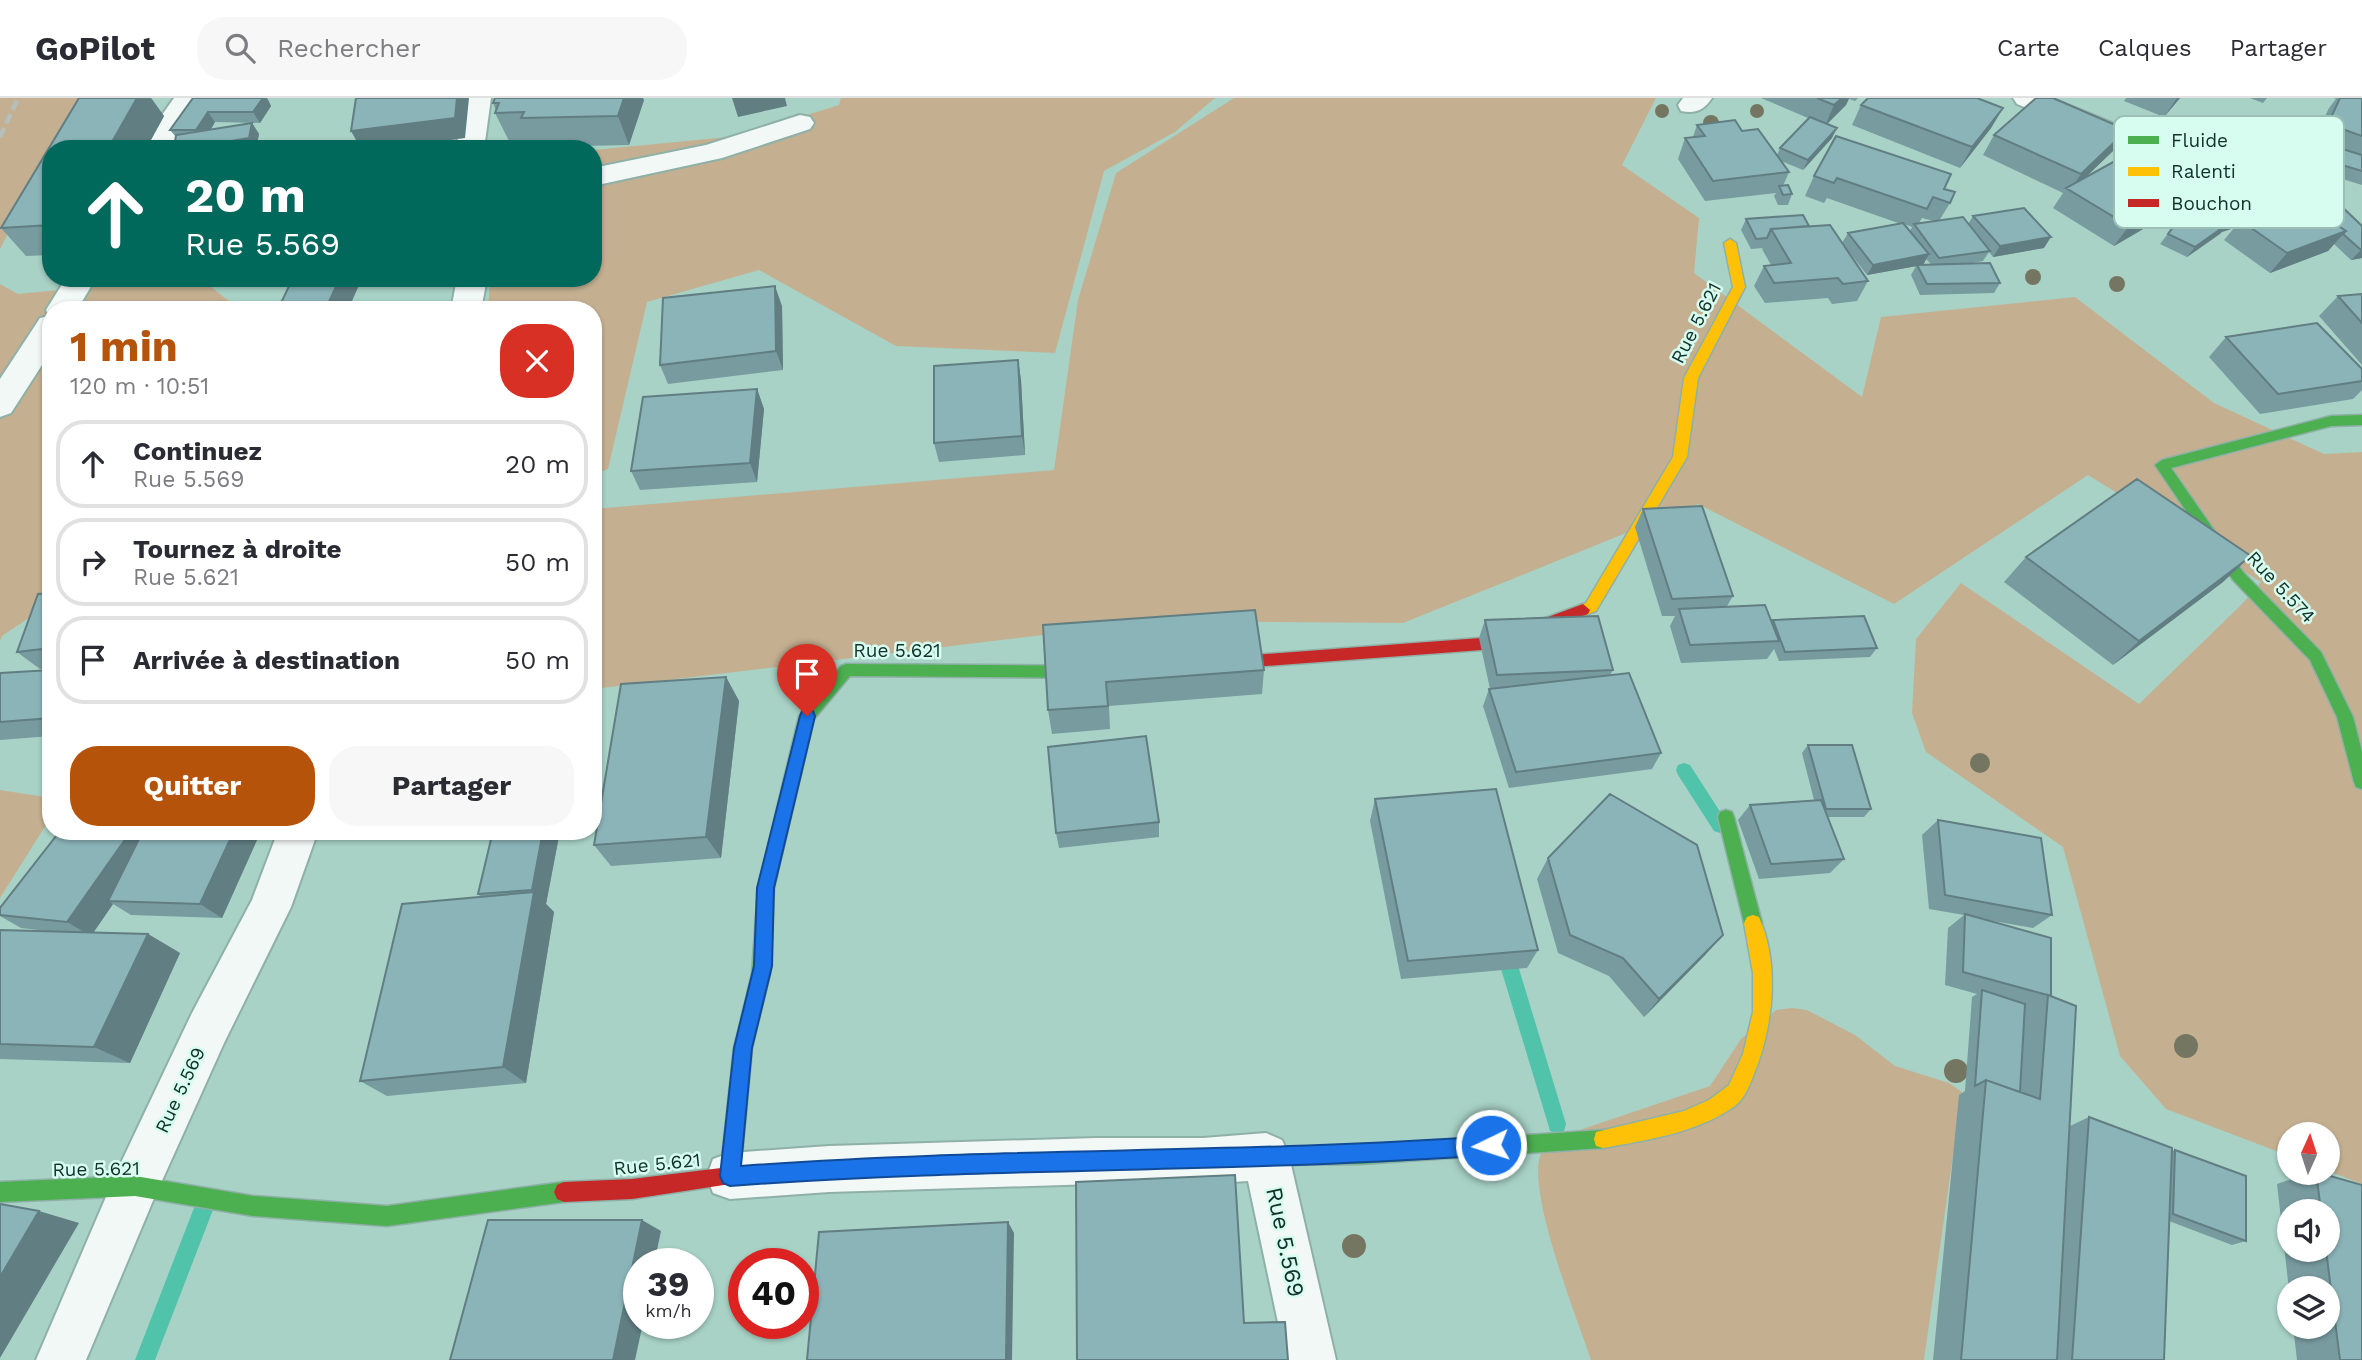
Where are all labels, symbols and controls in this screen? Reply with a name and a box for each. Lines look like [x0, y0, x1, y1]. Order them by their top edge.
search box [197, 17, 687, 80]
text: GoPilot [35, 29, 155, 68]
icon: search [221, 29, 259, 67]
text: Rechercher [277, 33, 421, 63]
text: Carte [1997, 34, 2060, 62]
text: Calques [2098, 34, 2192, 62]
text: Partager [2230, 34, 2327, 62]
legend [2114, 116, 2344, 228]
text: Fluide [2171, 129, 2228, 152]
text: Ralenti [2171, 160, 2236, 183]
text: 20 m [185, 166, 306, 224]
icon: ahead [70, 168, 161, 259]
text: Bouchon [2171, 192, 2252, 215]
text: Rue 5.569 [185, 225, 340, 263]
street label: Rue 5.621 [1666, 279, 1726, 367]
text: 1 min [70, 322, 178, 371]
button: close [500, 324, 574, 398]
text: 120 m · 10:51 [70, 373, 209, 400]
text: Continuez [133, 436, 262, 466]
icon: ahead [74, 445, 112, 483]
text: 20 m [505, 449, 570, 479]
text: Rue 5.569 [133, 466, 244, 493]
text: Tournez à droite [133, 534, 342, 564]
icon: right [74, 543, 112, 581]
street label: Rue 5.574 [2242, 546, 2320, 628]
text: 50 m [505, 547, 570, 577]
text: Rue 5.621 [133, 564, 239, 591]
street label: Rue 5.621 [853, 639, 941, 662]
icon: arrive [74, 641, 112, 679]
pin [777, 644, 837, 716]
text: Arrivée à destination [133, 645, 400, 675]
text: 50 m [505, 645, 570, 675]
icon: arrive [788, 655, 826, 693]
button: Quitter [70, 746, 315, 826]
button: Partager [329, 746, 574, 826]
street label: Rue 5.569 [150, 1043, 210, 1137]
position arrow [1454, 1108, 1528, 1182]
north arrow [2277, 1122, 2340, 1185]
map controls [2277, 1122, 2340, 1339]
street label: Rue 5.621 [612, 1148, 702, 1180]
street label: Rue 5.621 [52, 1157, 140, 1181]
street label: Rue 5.569 [1260, 1185, 1310, 1299]
button: sound [2277, 1199, 2340, 1262]
speed limit sign: 40 [728, 1248, 819, 1339]
text: 39 [647, 1263, 690, 1305]
button: layers [2277, 1276, 2340, 1339]
text: km/h [645, 1300, 692, 1321]

